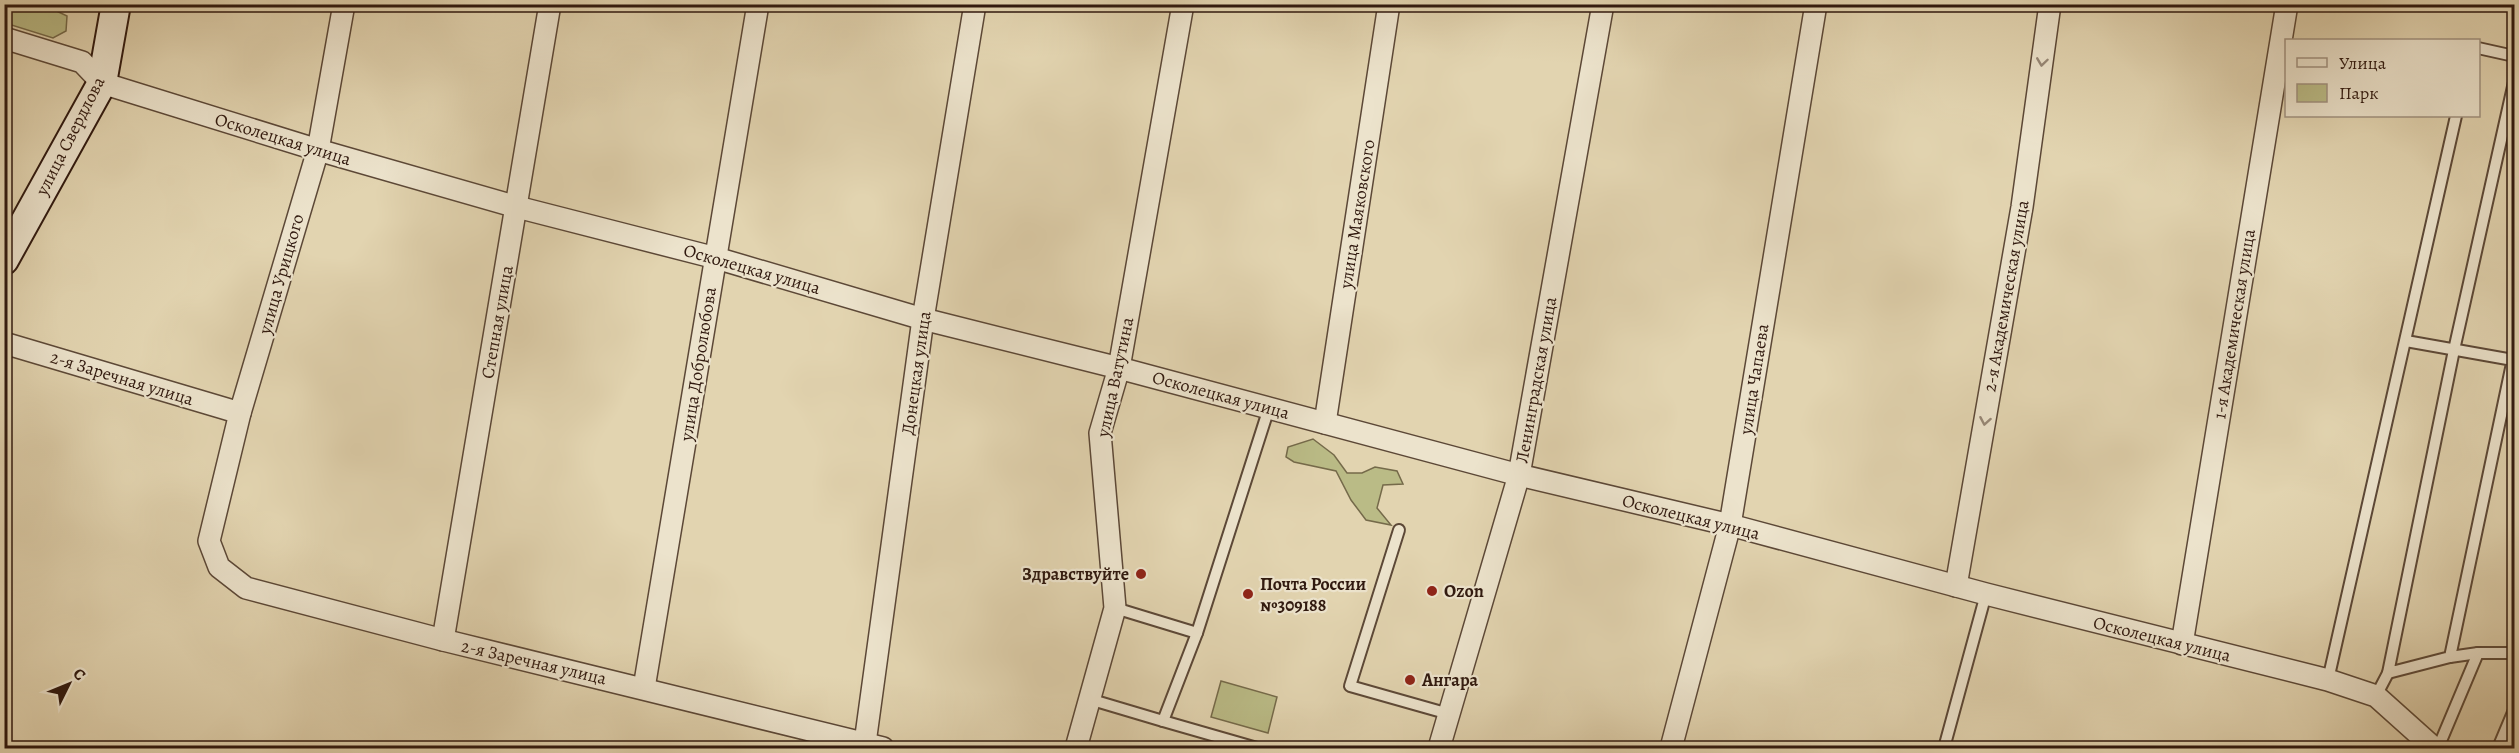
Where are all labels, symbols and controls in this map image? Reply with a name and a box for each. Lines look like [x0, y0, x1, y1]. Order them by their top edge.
legend [2285, 39, 2480, 117]
text: Улица [2339, 51, 2387, 75]
one-way arrow [2036, 58, 2048, 67]
street label: улица Свердлова [29, 72, 111, 200]
text: Парк [2339, 81, 2379, 105]
street label: Осколецкая улица [212, 107, 355, 171]
street label: улица Маяковского [1333, 138, 1381, 291]
street label: 2-я Академическая улица [1977, 197, 2035, 394]
street label: улица Урицкого [252, 211, 310, 338]
street label: 1-я Академическая улица [2207, 227, 2261, 421]
street label: Осколецкая улица [681, 238, 824, 300]
street label: Степная улица [475, 263, 519, 381]
street label: улица Добролюбова [674, 285, 722, 444]
street label: Ленинградская улица [1510, 294, 1563, 465]
street label: Донецкая улица [895, 309, 937, 436]
street label: улица Ватутина [1090, 314, 1140, 440]
street label: улица Чапаева [1733, 321, 1775, 437]
street label: 2-я Заречная улица [48, 345, 197, 411]
street label: Осколецкая улица [1150, 365, 1293, 425]
one-way arrow [1979, 416, 1991, 425]
street label: Осколецкая улица [1620, 488, 1763, 546]
place label: Здравствуйте [1022, 562, 1129, 586]
marker: Здравствуйте [1134, 567, 1148, 581]
place label: Почта России №309188 [1260, 572, 1367, 617]
place label: Ozon [1444, 579, 1484, 603]
marker: Ozon [1425, 584, 1439, 598]
marker: Почта России №309188 [1241, 587, 1255, 601]
street label: Осколецкая улица [2091, 610, 2234, 668]
street label: 2-я Заречная улица [459, 634, 610, 691]
north arrow [39, 654, 99, 714]
text: С [68, 663, 91, 686]
place label: Ангара [1421, 668, 1479, 692]
marker: Ангара [1403, 673, 1417, 687]

